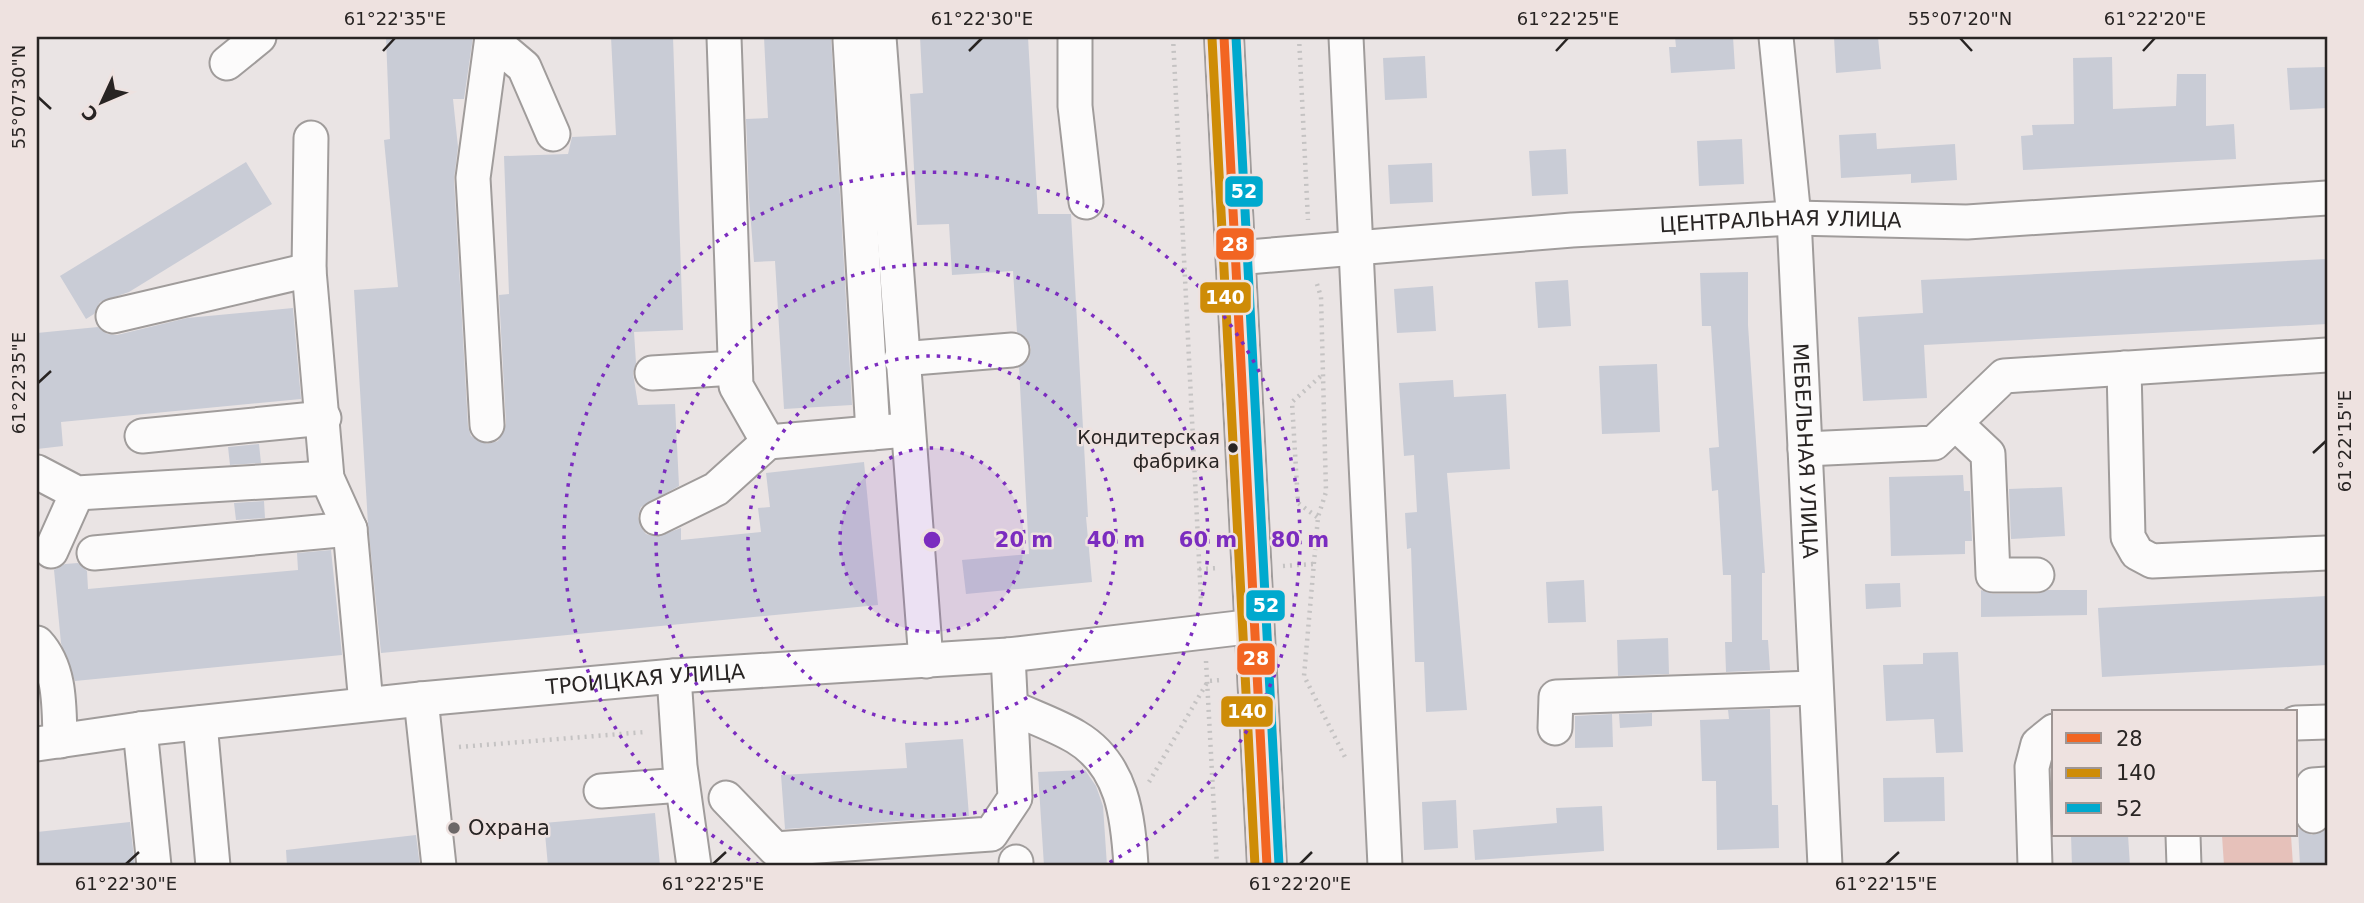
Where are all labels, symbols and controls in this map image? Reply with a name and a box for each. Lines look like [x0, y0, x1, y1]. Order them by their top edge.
text: 61°22'35"E [344, 8, 446, 29]
text: 61°22'30"E [931, 8, 1033, 29]
text: 61°22'25"E [1517, 8, 1619, 29]
text: 55°07'20"N [1908, 8, 2012, 29]
text: 61°22'20"E [2104, 8, 2206, 29]
text: 55°07'30"N [8, 45, 29, 149]
north arrow [66, 66, 136, 136]
text: С [77, 101, 103, 126]
line badge: 52 [1224, 175, 1264, 208]
text: 52 [1231, 180, 1257, 202]
street label: ЦЕНТРАЛЬНАЯ УЛИЦА [1659, 206, 1902, 237]
line badge: 28 [1215, 227, 1255, 261]
text: 28 [1222, 233, 1248, 255]
line badge: 140 [1199, 281, 1252, 314]
text: 140 [1205, 286, 1245, 308]
text: 61°22'35"E [8, 332, 29, 434]
street label: МЕБЕЛЬНАЯ УЛИЦА [1788, 343, 1822, 560]
text: 61°22'15"E [2334, 390, 2355, 492]
place label: Кондитерская фабрика [1077, 426, 1220, 472]
marker: Кондитерская фабрика [1226, 441, 1240, 455]
centre of rings [920, 528, 944, 552]
text: 20 m [995, 528, 1053, 552]
text: 40 m [1087, 528, 1145, 552]
text: 60 m [1179, 528, 1237, 552]
text: 80 m [1271, 528, 1329, 552]
line badge: 52 [1245, 589, 1286, 622]
text: 52 [1253, 594, 1279, 616]
line badge: 28 [1236, 642, 1276, 676]
text: 28 [1243, 647, 1269, 669]
street label: ТРОИЦКАЯ УЛИЦА [544, 660, 746, 700]
line badge: 140 [1220, 695, 1274, 728]
text: 140 [1227, 700, 1267, 722]
legend [2052, 710, 2298, 836]
text: 28 [2116, 727, 2143, 751]
text: 140 [2116, 761, 2156, 785]
text: 52 [2116, 797, 2143, 821]
place label: Охрана [468, 816, 550, 840]
marker: Охрана [446, 820, 462, 836]
text: 61°22'30"E [75, 873, 177, 894]
text: 61°22'25"E [662, 873, 764, 894]
text: 61°22'20"E [1249, 873, 1351, 894]
text: 61°22'15"E [1835, 873, 1937, 894]

